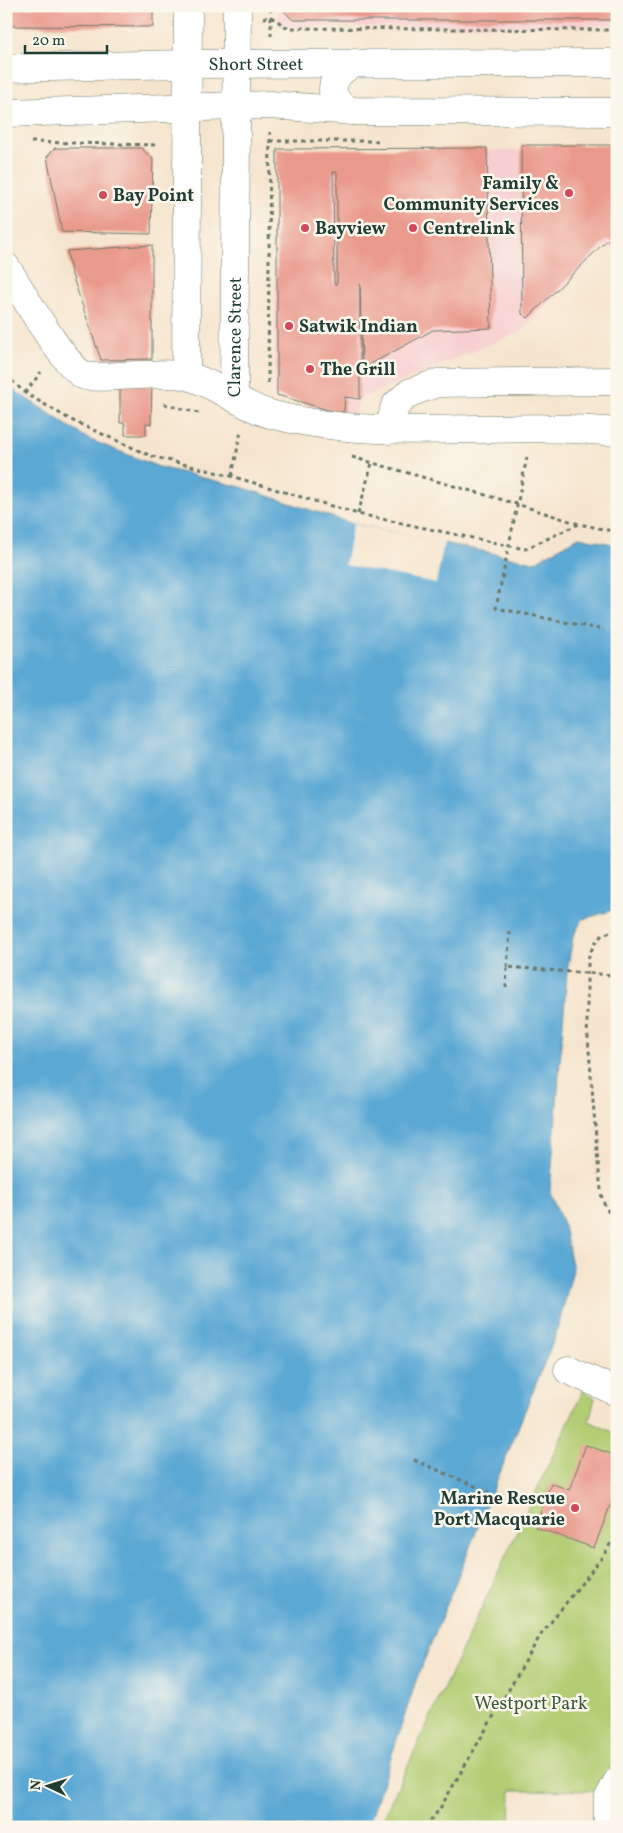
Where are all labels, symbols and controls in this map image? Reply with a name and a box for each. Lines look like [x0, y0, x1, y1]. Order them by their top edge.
scale bar [25, 22, 108, 54]
text: 20 m [32, 31, 65, 52]
street label: Short Street [208, 53, 303, 78]
place label: Family & Community Services [383, 172, 559, 218]
place label: Bay Point [113, 184, 194, 209]
marker: Family & Community Services [563, 187, 575, 199]
marker: Bay Point [97, 189, 109, 201]
place label: Bayview [315, 217, 386, 242]
place label: Centrelink [423, 217, 515, 242]
marker: Bayview [299, 222, 311, 234]
marker: Centrelink [407, 222, 419, 234]
street label: Clarence Street [223, 277, 249, 397]
place label: Satwik Indian [299, 315, 418, 340]
marker: Satwik Indian [283, 320, 295, 332]
place label: The Grill [320, 358, 396, 383]
marker: The Grill [304, 363, 316, 375]
place label: Marine Rescue Port Macquarie [434, 1487, 565, 1533]
marker: Marine Rescue Port Macquarie [569, 1502, 581, 1514]
park label: Westport Park [474, 1692, 588, 1717]
north arrow [22, 1760, 72, 1810]
text: N [27, 1779, 46, 1791]

